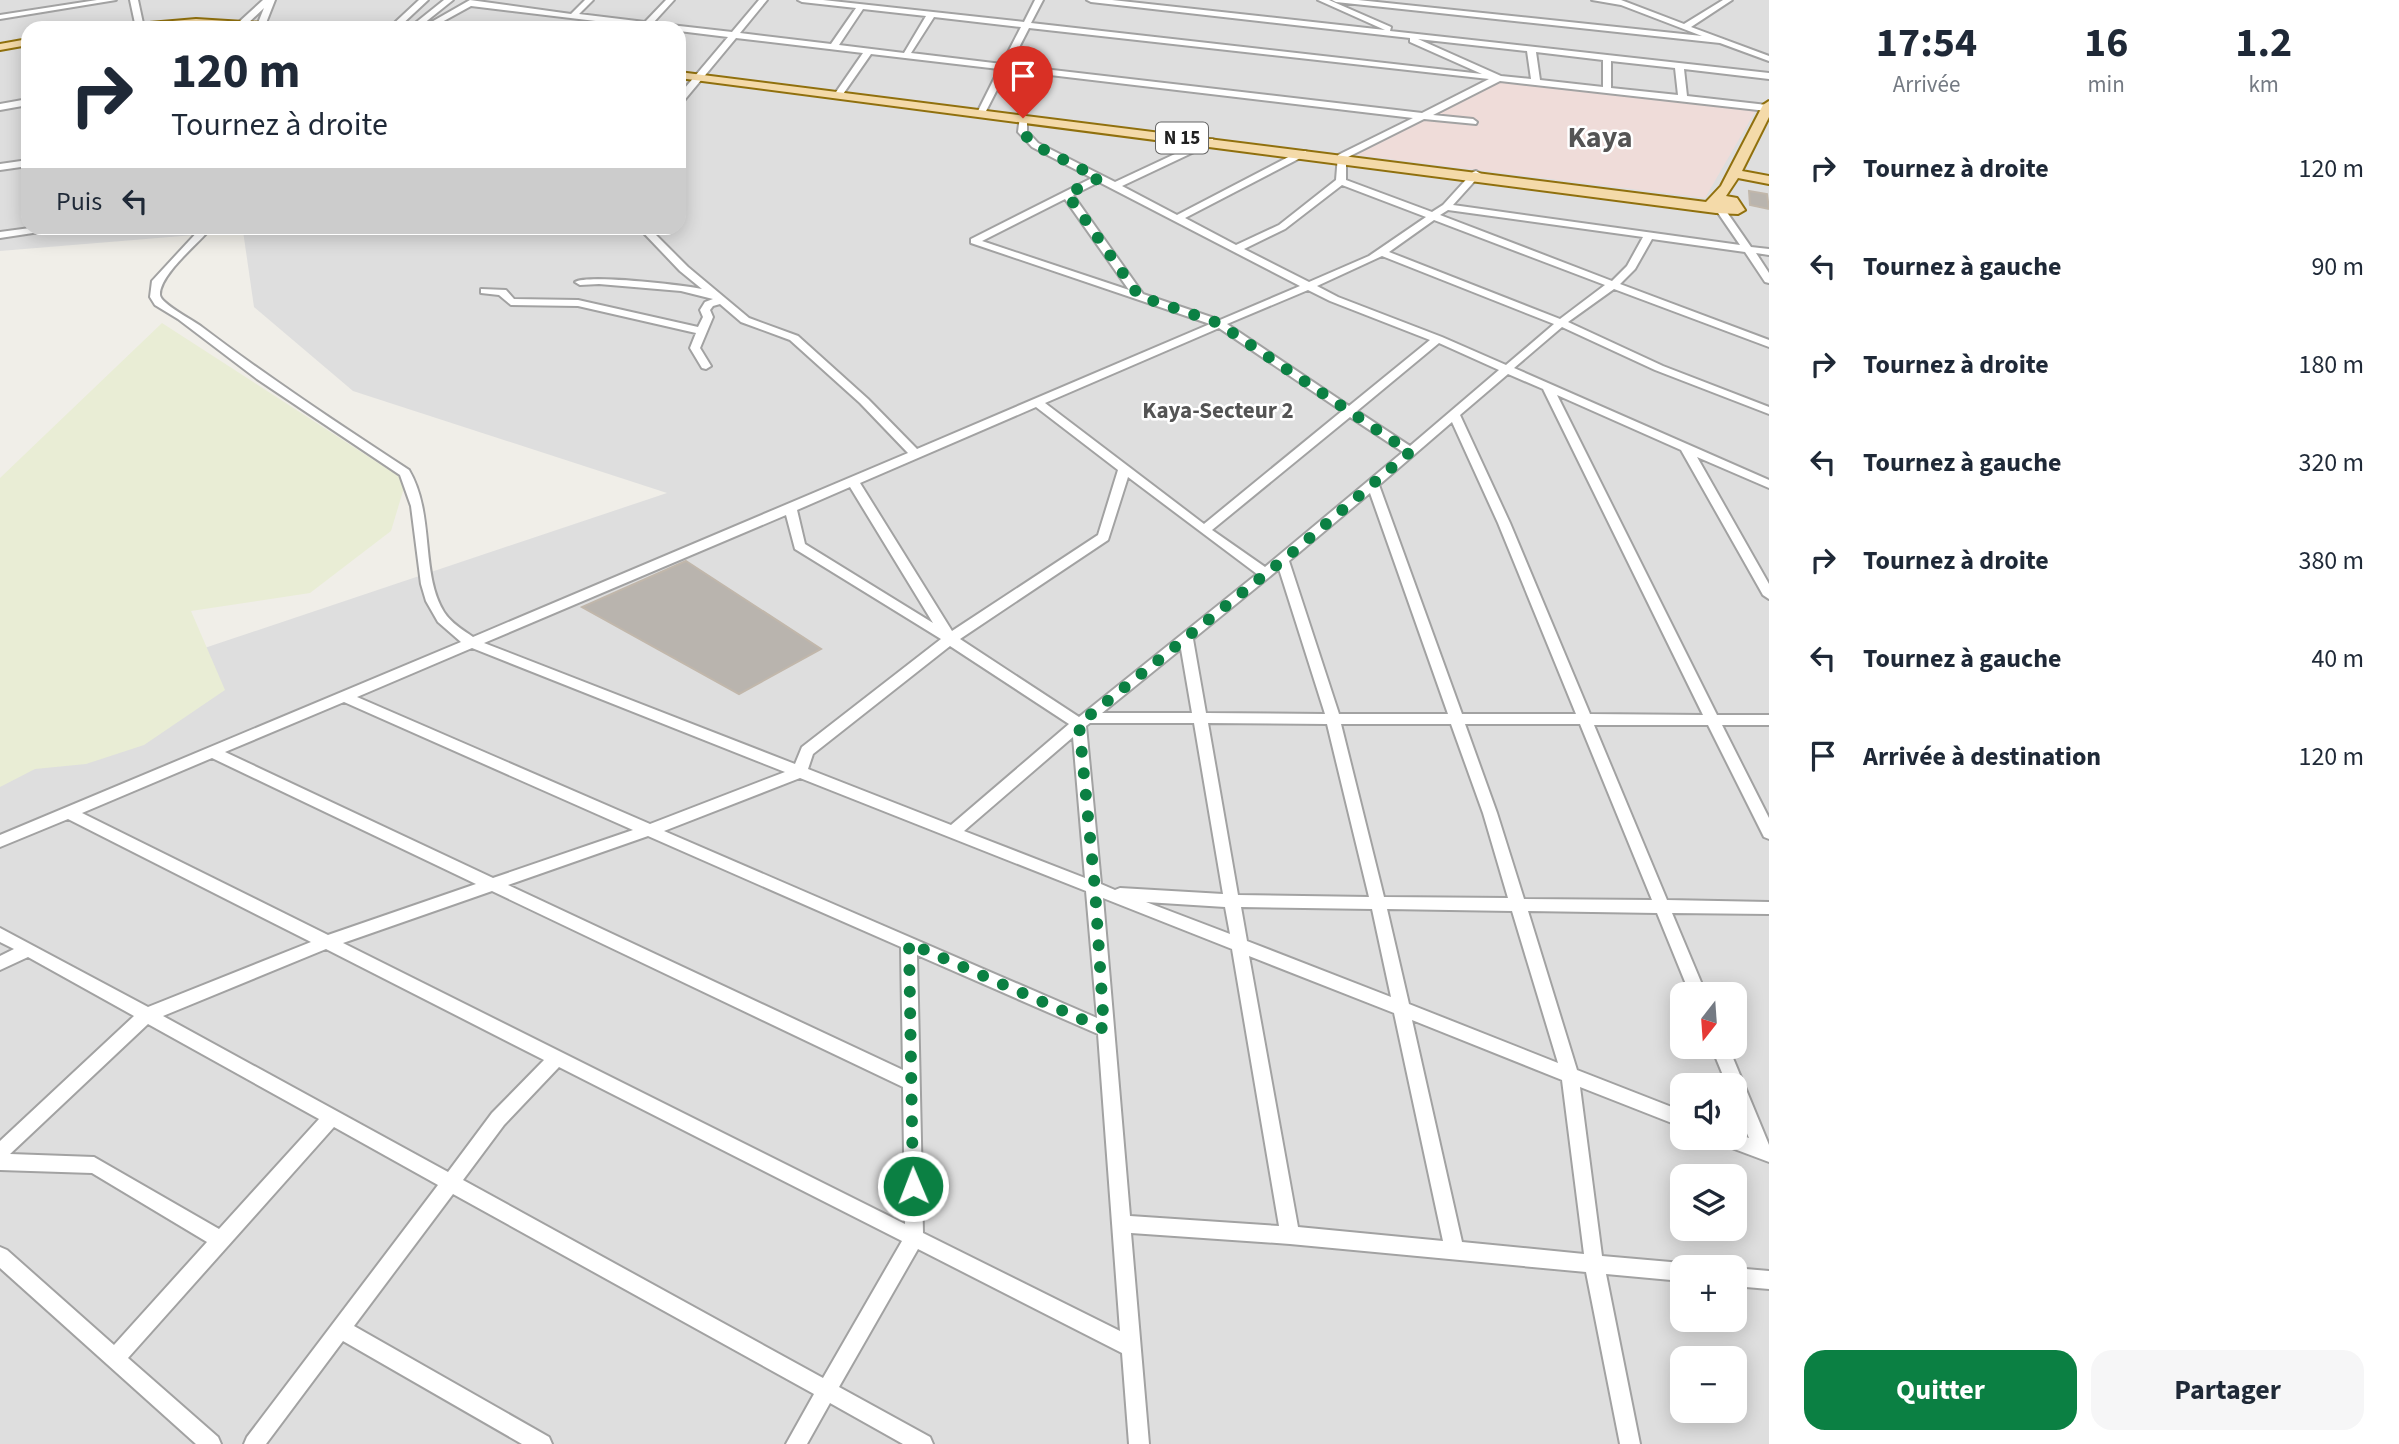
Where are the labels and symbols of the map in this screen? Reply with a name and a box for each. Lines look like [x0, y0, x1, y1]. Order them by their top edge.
pin [993, 46, 1053, 118]
district label: Kaya [1567, 116, 1633, 159]
road number: N 15 [1156, 122, 1208, 154]
district label: Kaya-Secteur 2 [1142, 394, 1294, 427]
north arrow [1670, 982, 1746, 1059]
position arrow [876, 1149, 950, 1223]

